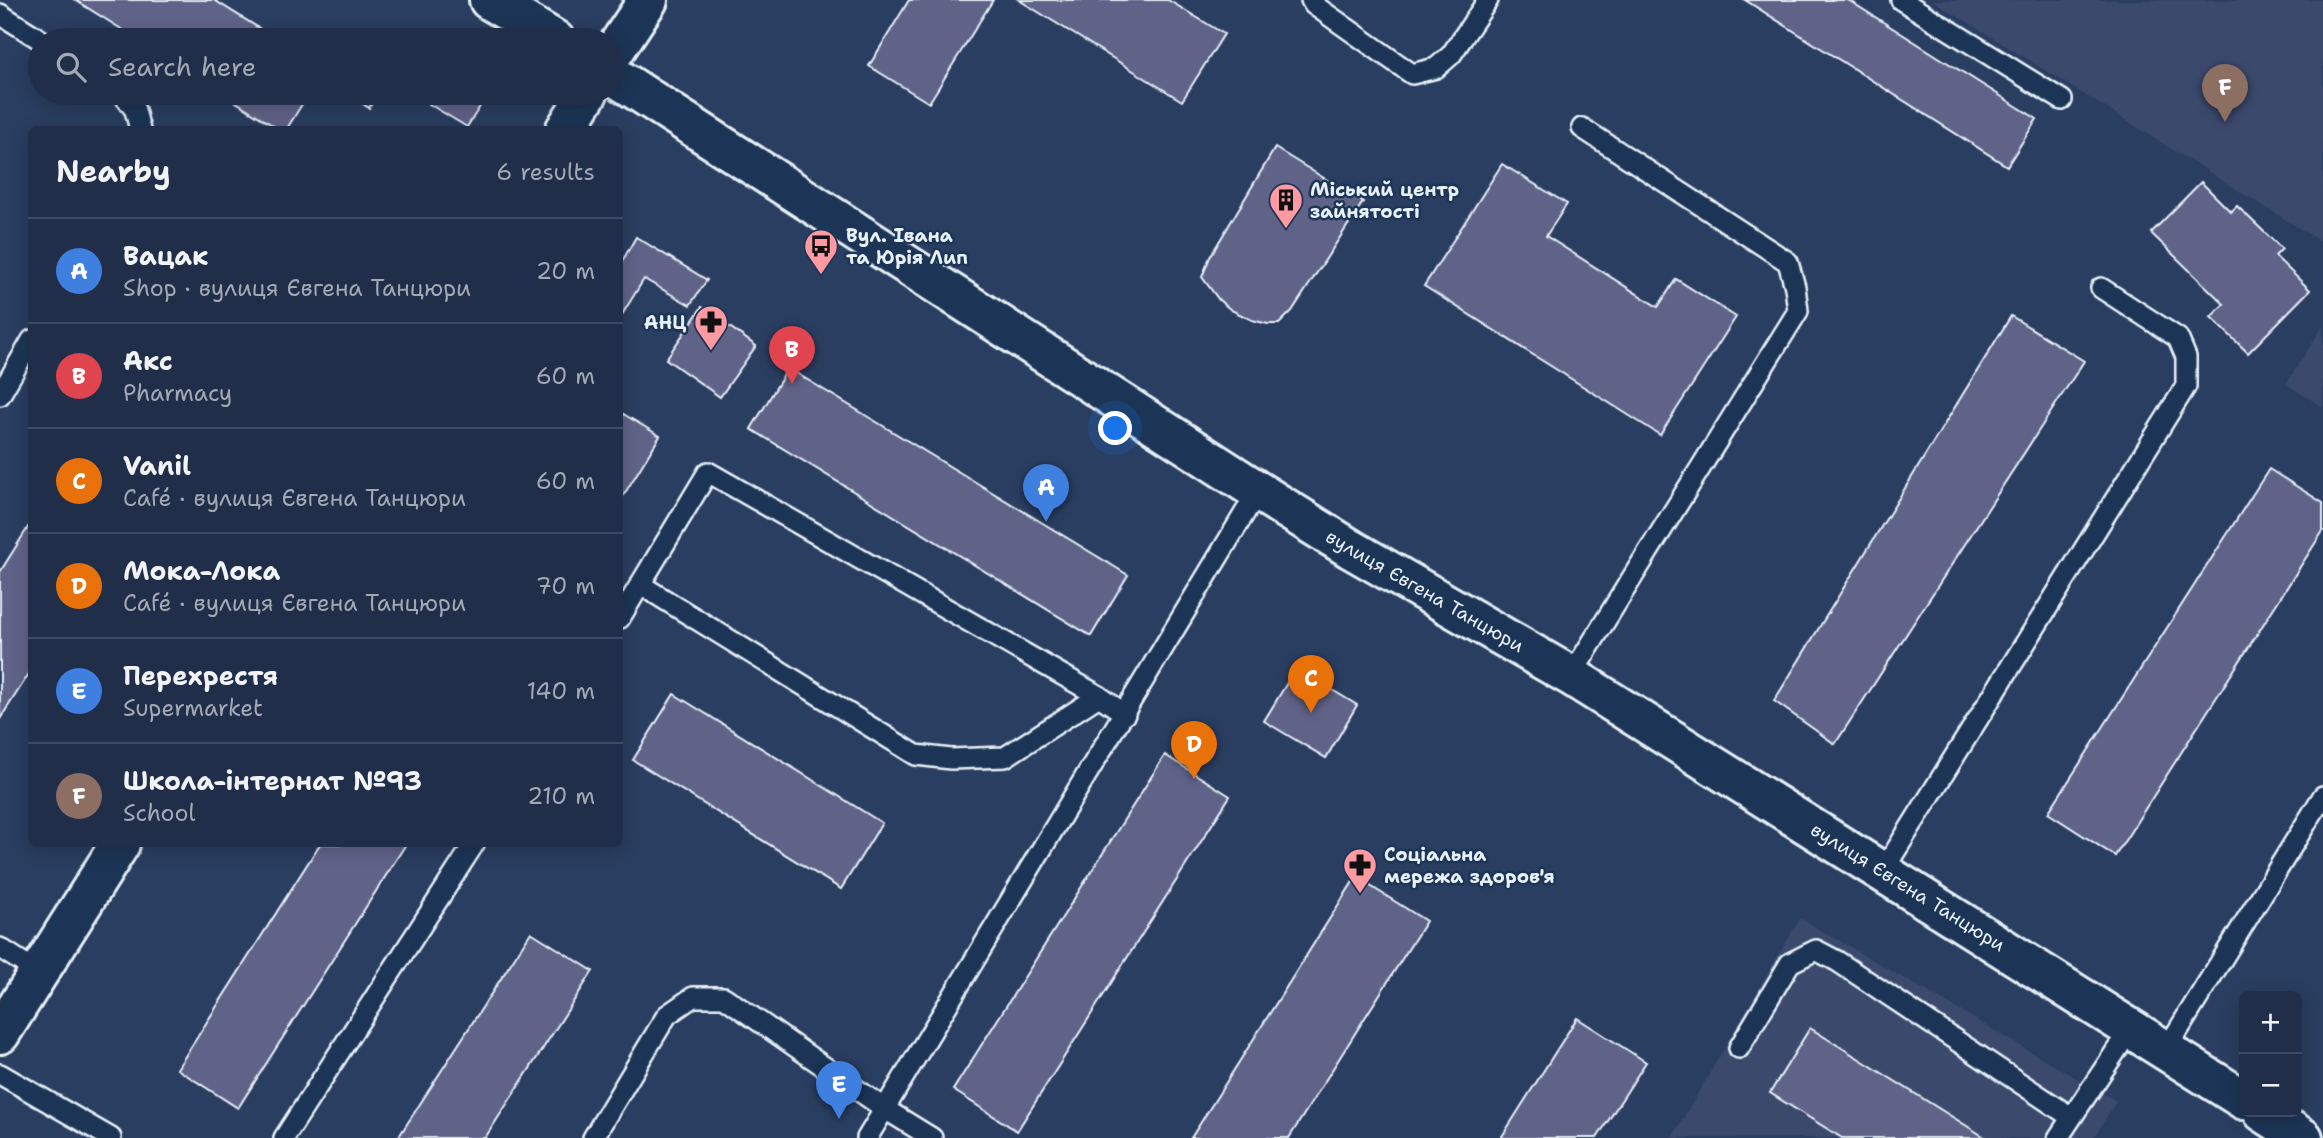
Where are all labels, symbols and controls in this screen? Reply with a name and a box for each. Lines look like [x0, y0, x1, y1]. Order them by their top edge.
search box [28, 28, 623, 105]
icon: search [52, 48, 90, 86]
text: Search here [108, 49, 257, 84]
pin: F [2202, 64, 2248, 122]
text: Nearby [56, 151, 171, 192]
text: 6 results [496, 157, 595, 187]
place label: Міський центр зайнятості [1310, 177, 1459, 224]
building icon: Міський центр зайнятості [1267, 181, 1305, 230]
place label: Вул. Івана та Юрія Лип [846, 223, 968, 270]
bus stop icon: Вул. Івана та Юрія Лип [802, 227, 840, 276]
text: Вацак [123, 238, 208, 273]
text: A [70, 256, 88, 286]
text: 20 m [536, 256, 595, 286]
text: Shop · вулиця Євгена Танцюри [123, 273, 471, 303]
pharmacy icon: АНЦ [692, 303, 730, 352]
place label: АНЦ [644, 310, 686, 335]
pin: B [769, 326, 815, 384]
text: Акс [123, 343, 173, 378]
text: B [72, 361, 86, 391]
text: 60 m [536, 361, 595, 391]
text: Pharmacy [123, 378, 232, 408]
your location [1098, 411, 1132, 445]
text: Vanil [123, 448, 191, 483]
pin: A [1023, 464, 1069, 522]
text: C [72, 466, 86, 496]
text: 60 m [536, 466, 595, 496]
text: Café · вулиця Євгена Танцюри [123, 483, 466, 513]
street label: вулиця Євгена Танцюри [1321, 524, 1529, 658]
text: Мока-Лока [123, 553, 280, 588]
text: D [71, 571, 87, 601]
text: 70 m [536, 571, 595, 601]
text: Café · вулиця Євгена Танцюри [123, 588, 466, 618]
pin: C [1288, 655, 1334, 713]
text: Перехрестя [123, 658, 278, 693]
text: E [71, 676, 87, 706]
text: 140 m [527, 676, 595, 706]
text: Supermarket [123, 693, 263, 723]
pin: D [1171, 721, 1217, 779]
text: Школа-інтернат №93 [123, 763, 422, 798]
text: F [72, 781, 86, 811]
text: 210 m [527, 781, 595, 811]
text: School [123, 798, 195, 828]
street label: вулиця Євгена Танцюри [1806, 817, 2010, 957]
place label: Соціальна мережа здоров'я [1384, 842, 1555, 889]
pharmacy icon: Соціальна мережа здоров'я [1341, 846, 1379, 895]
map controls [2239, 991, 2302, 1117]
button: + [2239, 991, 2302, 1054]
button: − [2239, 1054, 2302, 1117]
pin: E [816, 1061, 862, 1119]

